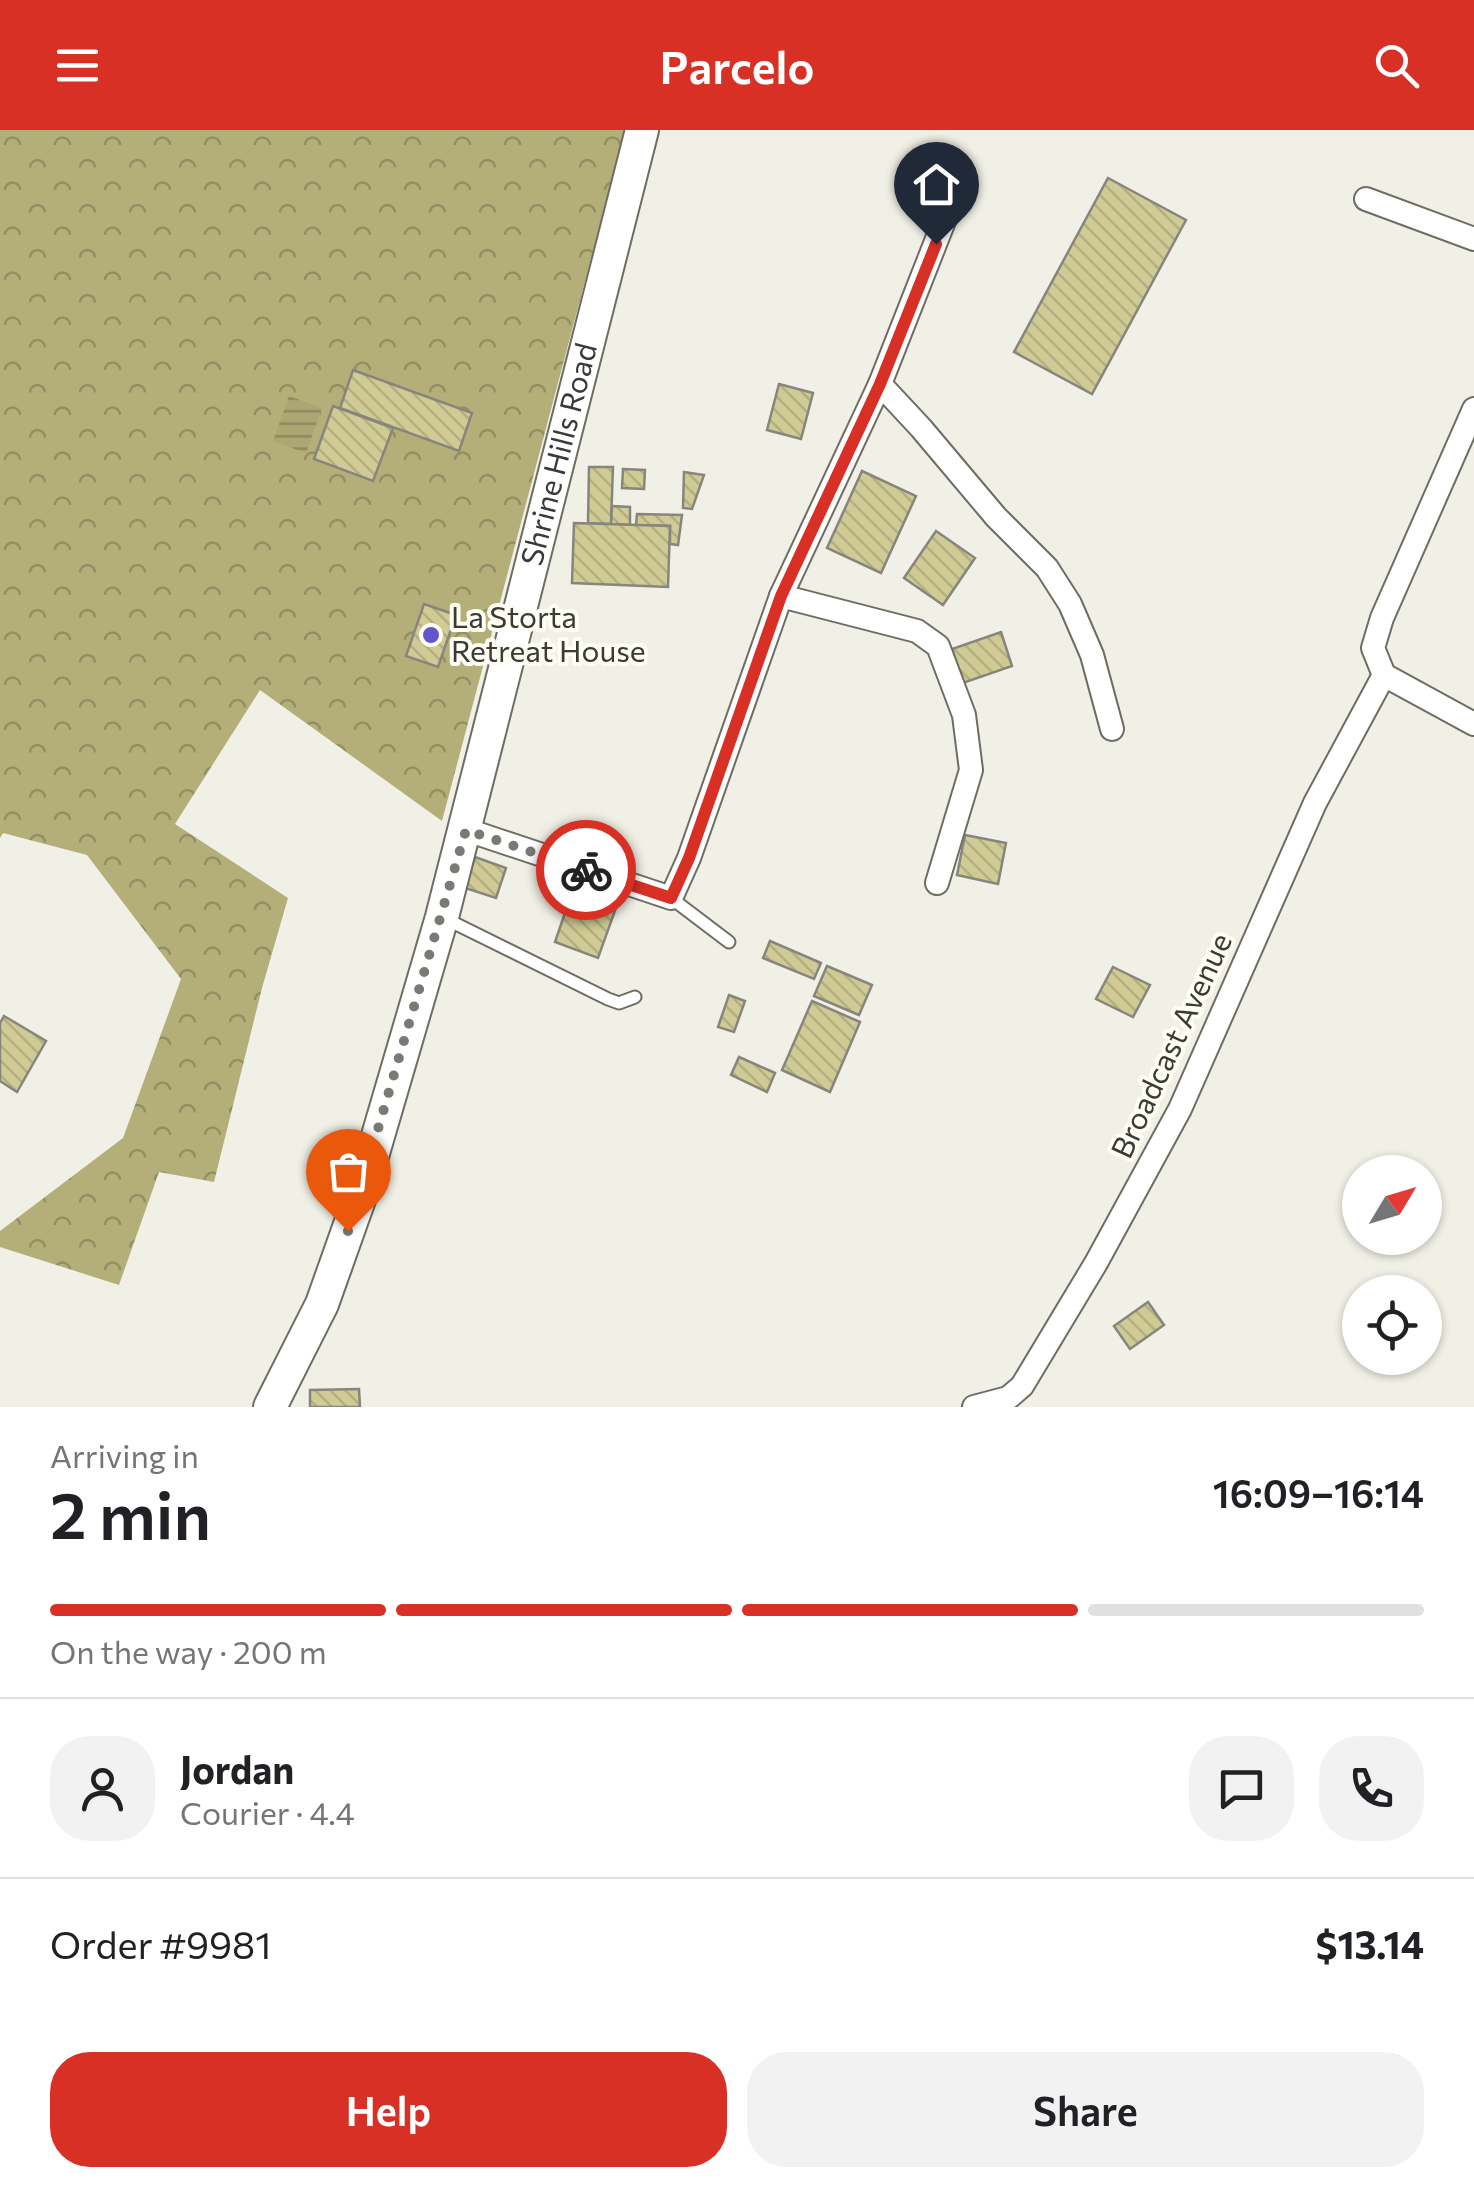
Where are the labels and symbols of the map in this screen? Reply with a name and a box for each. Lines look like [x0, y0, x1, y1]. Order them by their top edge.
pin [894, 142, 979, 245]
street label: Shrine Hills Road [511, 339, 603, 569]
place label: La Storta Retreat House [451, 597, 646, 668]
marker: La Storta Retreat House [420, 624, 442, 646]
courier [536, 820, 636, 920]
street label: Broadcast Avenue [1101, 927, 1238, 1163]
pin [306, 1129, 391, 1232]
north arrow [1342, 1155, 1442, 1255]

